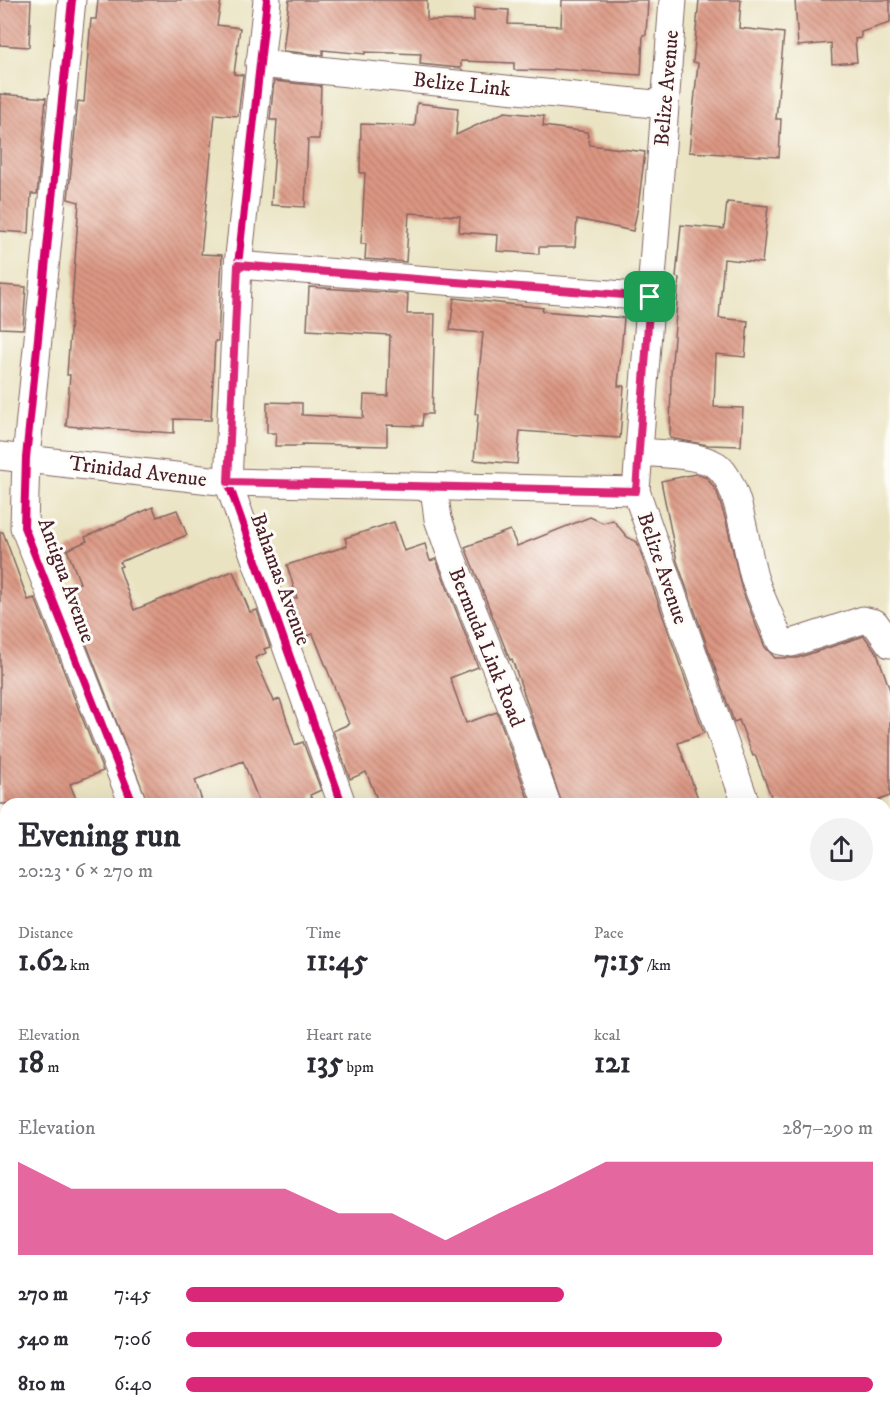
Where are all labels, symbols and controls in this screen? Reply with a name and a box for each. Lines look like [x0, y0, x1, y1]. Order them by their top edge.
street label: Belize Avenue [649, 29, 685, 147]
street label: Belize Link [412, 67, 513, 103]
pin [624, 271, 675, 322]
icon: arrive [633, 280, 666, 313]
street label: Trinidad Avenue [68, 451, 208, 493]
street label: Belize Avenue [631, 509, 693, 628]
street label: Bahamas Avenue [244, 510, 316, 649]
street label: Antigua Avenue [31, 514, 101, 646]
street label: Bermuda Link Road [442, 564, 530, 731]
text: Evening run [18, 816, 180, 857]
button: share [810, 818, 873, 881]
text: 20:23 · 6 × 270 m [18, 859, 153, 884]
text: Distance [18, 923, 73, 943]
text: Time [306, 923, 341, 943]
text: Pace [594, 923, 624, 943]
text: 1.62 [18, 943, 66, 980]
text: 11:45 [306, 943, 368, 980]
text: 7:15 [594, 943, 643, 980]
text: km [66, 955, 90, 975]
text: /km [643, 955, 671, 975]
text: Elevation [18, 1025, 80, 1045]
text: Heart rate [306, 1025, 372, 1045]
text: kcal [594, 1025, 620, 1045]
text: 18 [18, 1045, 44, 1082]
text: 135 [306, 1045, 343, 1082]
text: 121 [594, 1045, 631, 1082]
text: m [44, 1057, 59, 1077]
text: bpm [343, 1057, 374, 1077]
text: Elevation [18, 1116, 95, 1141]
text: 287–290 m [782, 1116, 873, 1141]
text: 270 m [18, 1282, 68, 1307]
text: 7:45 [114, 1282, 151, 1307]
text: 540 m [18, 1327, 68, 1352]
text: 7:06 [114, 1327, 151, 1352]
text: 810 m [18, 1372, 65, 1397]
text: 6:40 [114, 1372, 152, 1397]

